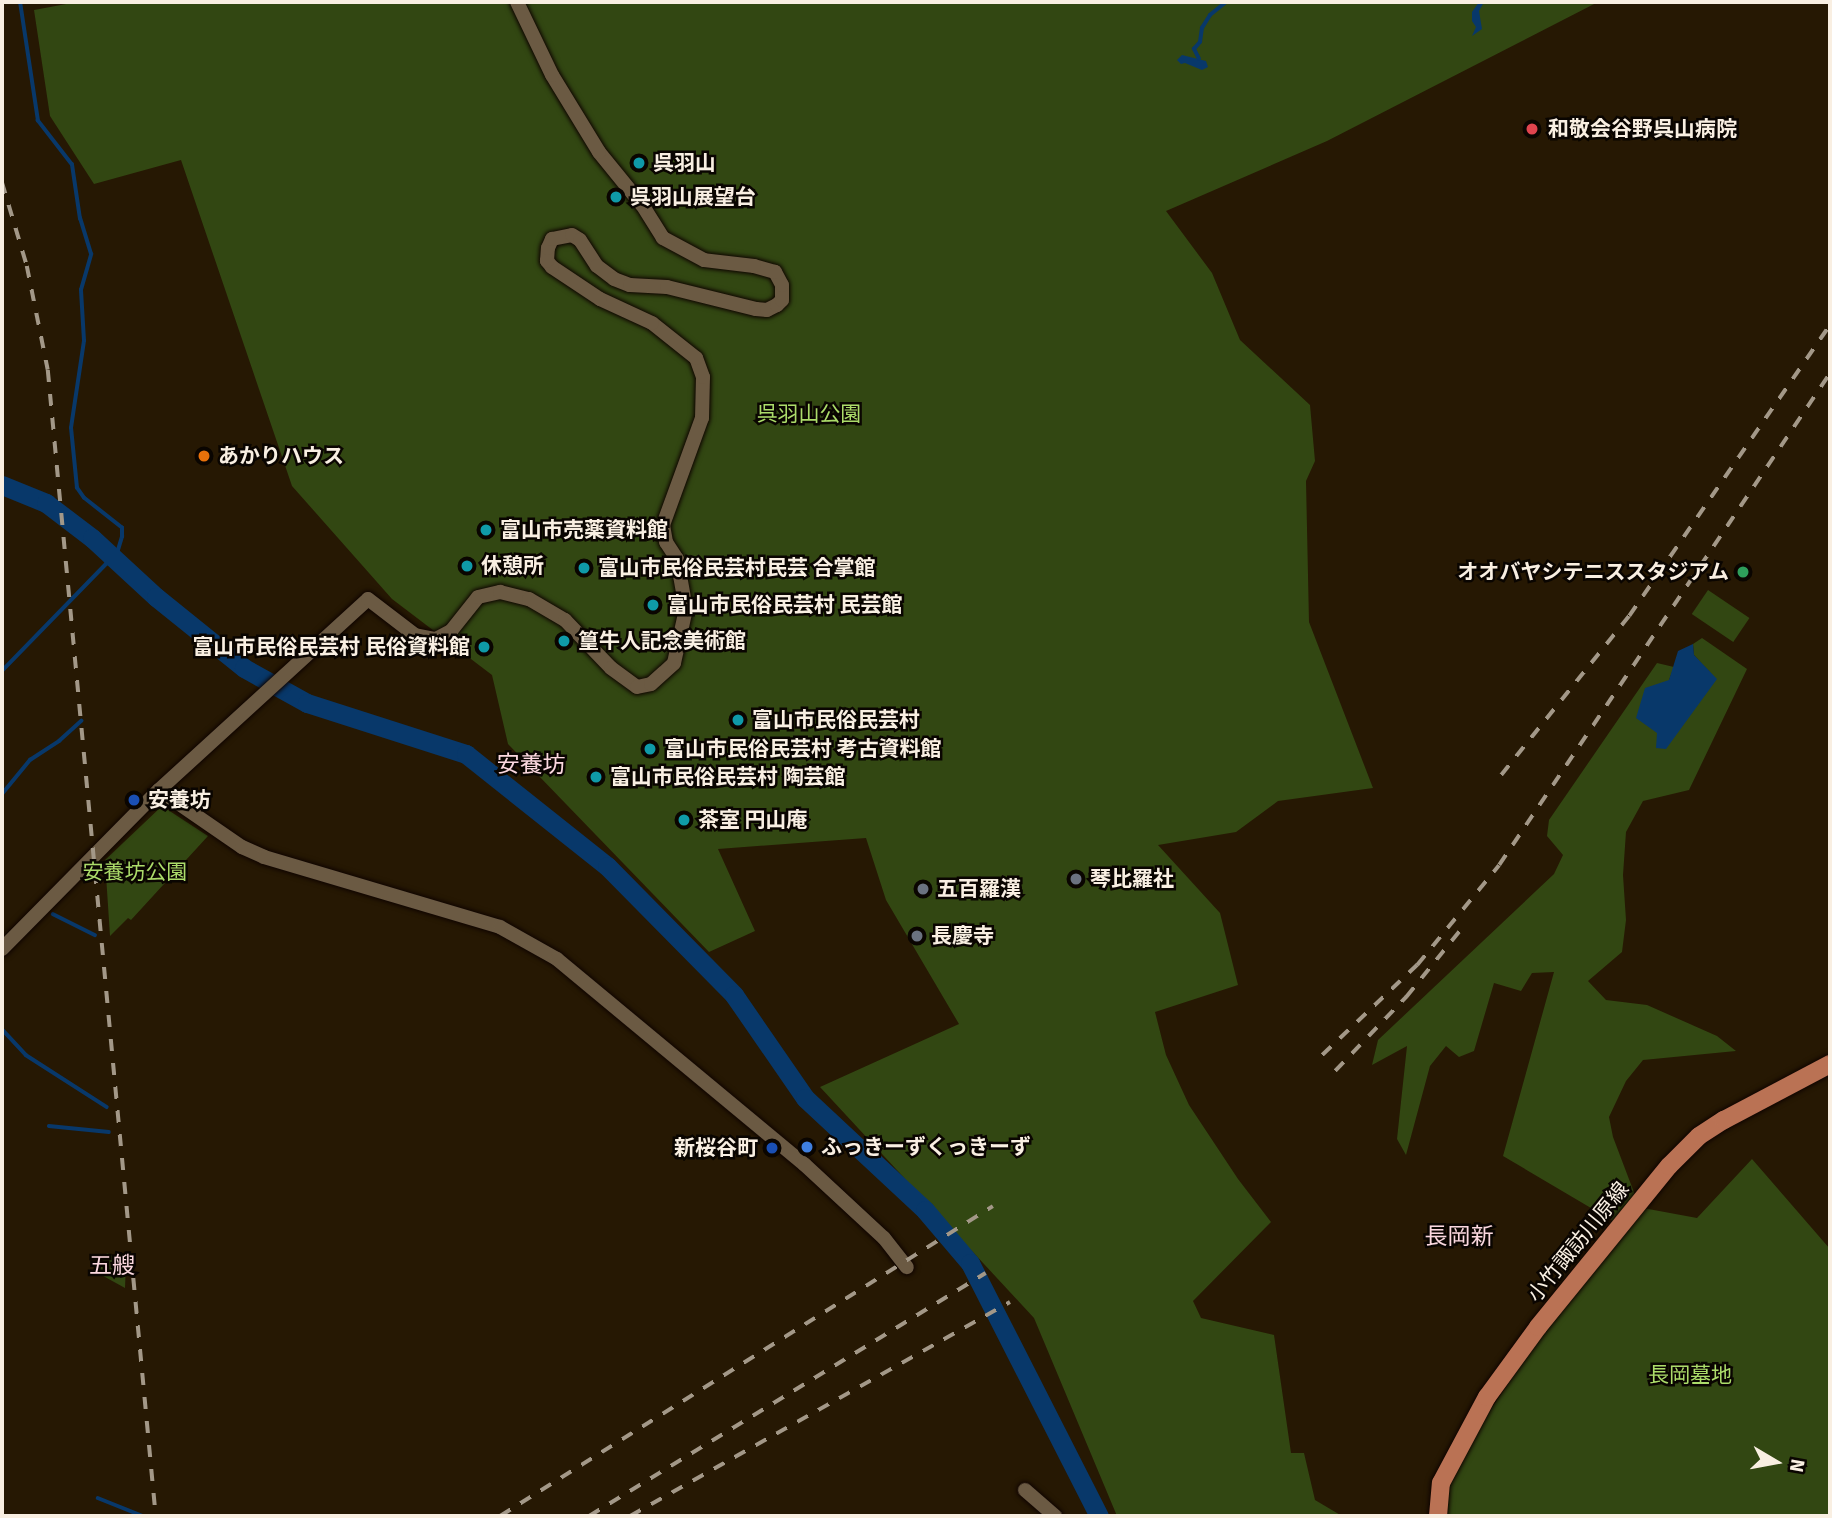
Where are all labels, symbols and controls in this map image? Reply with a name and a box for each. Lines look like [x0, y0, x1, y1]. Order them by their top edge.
place label: 和敬会谷野呉山病院 [1548, 116, 1737, 142]
marker: 和敬会谷野呉山病院 [1522, 119, 1542, 139]
place label: 呉羽山 [653, 150, 716, 176]
marker: 呉羽山 [631, 155, 647, 171]
place label: 呉羽山展望台 [630, 184, 756, 210]
marker: 呉羽山展望台 [608, 189, 624, 205]
park label: 呉羽山公園 [757, 401, 861, 427]
place label: あかりハウス [218, 443, 344, 469]
marker: あかりハウス [196, 448, 212, 464]
place label: 富山市売薬資料館 [500, 517, 668, 543]
marker: 富山市売薬資料館 [478, 522, 494, 538]
place label: 休憩所 [481, 553, 544, 579]
place label: 富山市民俗民芸村民芸 合掌館 [598, 555, 876, 581]
marker: 休憩所 [459, 558, 475, 574]
place label: オオバヤシテニススタジアム [1456, 559, 1729, 585]
marker: 富山市民俗民芸村民芸 合掌館 [576, 560, 592, 576]
marker: オオバヤシテニススタジアム [1735, 564, 1751, 580]
place label: 富山市民俗民芸村 民芸館 [667, 592, 903, 618]
marker: 富山市民俗民芸村 民芸館 [645, 597, 661, 613]
place label: 篁牛人記念美術館 [578, 628, 746, 654]
marker: 篁牛人記念美術館 [556, 633, 572, 649]
place label: 富山市民俗民芸村 民俗資料館 [192, 634, 470, 660]
marker: 富山市民俗民芸村 民俗資料館 [476, 639, 492, 655]
place label: 富山市民俗民芸村 [752, 707, 920, 733]
marker: 富山市民俗民芸村 [730, 712, 746, 728]
place label: 富山市民俗民芸村 考古資料館 [664, 736, 942, 762]
marker: 富山市民俗民芸村 考古資料館 [642, 741, 658, 757]
district label: 安養坊 [497, 751, 565, 779]
place label: 富山市民俗民芸村 陶芸館 [610, 764, 846, 790]
marker: 富山市民俗民芸村 陶芸館 [588, 769, 604, 785]
place label: 安養坊 [148, 787, 211, 813]
marker: 安養坊 [126, 792, 142, 808]
place label: 茶室 円山庵 [698, 807, 808, 833]
marker: 茶室 円山庵 [676, 812, 692, 828]
park label: 安養坊公園 [83, 859, 187, 885]
place label: 琴比羅社 [1090, 866, 1174, 892]
marker: 琴比羅社 [1068, 871, 1084, 887]
place label: 五百羅漢 [937, 876, 1021, 902]
marker: 五百羅漢 [915, 881, 931, 897]
place label: 長慶寺 [931, 923, 994, 949]
marker: 長慶寺 [909, 928, 925, 944]
place label: ふっきーずくっきーず [821, 1134, 1031, 1160]
place label: 新桜谷町 [674, 1135, 758, 1161]
marker: ふっきーずくっきーず [799, 1139, 815, 1155]
marker: 新桜谷町 [764, 1140, 780, 1156]
street label: 小竹諏訪川原線 [1522, 1177, 1634, 1307]
district label: 長岡新 [1425, 1223, 1493, 1251]
district label: 五艘 [89, 1252, 135, 1280]
park label: 長岡墓地 [1648, 1362, 1732, 1388]
north arrow [1741, 1427, 1811, 1497]
text: N [1784, 1457, 1810, 1474]

